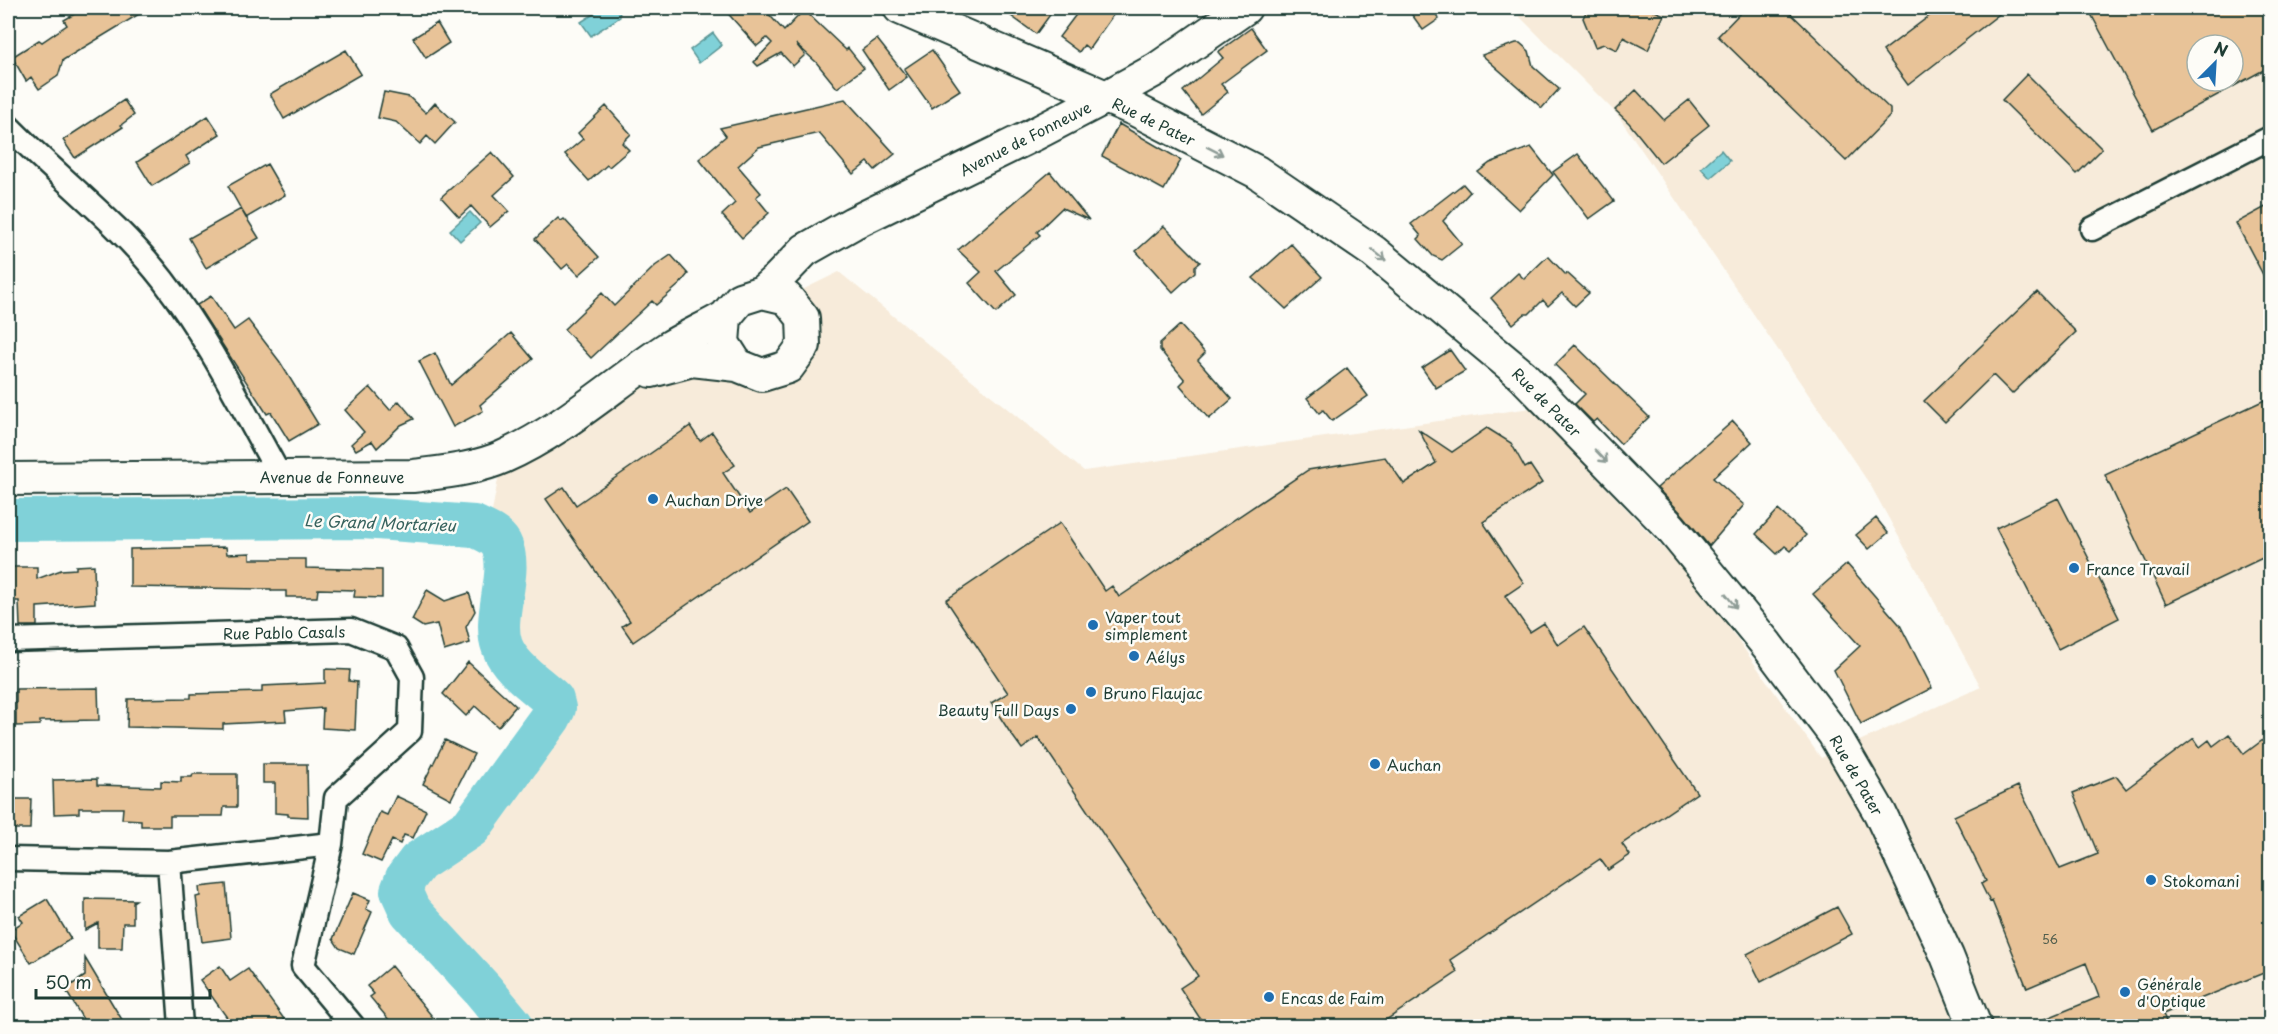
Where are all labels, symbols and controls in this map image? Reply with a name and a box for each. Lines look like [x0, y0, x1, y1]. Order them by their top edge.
north arrow [2185, 33, 2245, 93]
text: N [2211, 35, 2232, 62]
street label: Rue de Pater [1109, 91, 1199, 151]
street label: Avenue de Fonneuve [955, 95, 1095, 181]
one-way arrow [1205, 145, 1223, 157]
one-way arrow [1370, 249, 1386, 262]
street label: Rue de Pater [1507, 362, 1587, 442]
one-way arrow [1594, 449, 1608, 464]
street label: Avenue de Fonneuve [260, 465, 404, 488]
place label: Auchan Drive [665, 488, 763, 511]
marker: Auchan Drive [646, 492, 660, 506]
water label: Le Grand Mortarieu [304, 507, 457, 537]
place label: France Travail [2086, 557, 2190, 580]
marker: France Travail [2067, 561, 2081, 575]
one-way arrow [1724, 593, 1738, 608]
place label: Vaper tout simplement [1105, 605, 1188, 645]
marker: Vaper tout simplement [1086, 618, 1100, 632]
street label: Rue Pablo Casals [223, 619, 345, 645]
place label: Aélys [1146, 645, 1185, 668]
marker: Aélys [1127, 649, 1141, 663]
place label: Bruno Flaujac [1103, 681, 1203, 704]
marker: Bruno Flaujac [1084, 685, 1098, 699]
place label: Beauty Full Days [937, 698, 1059, 721]
marker: Beauty Full Days [1064, 702, 1078, 716]
street label: Rue de Pater [1825, 730, 1889, 820]
place label: Auchan [1387, 753, 1441, 776]
marker: Auchan [1368, 757, 1382, 771]
place label: Stokomani [2163, 869, 2240, 892]
marker: Stokomani [2144, 873, 2158, 887]
house number: 56 [2042, 930, 2058, 948]
scale bar [36, 962, 210, 1000]
text: 50 m [45, 968, 92, 995]
place label: Générale d'Optique [2137, 972, 2206, 1012]
marker: Générale d'Optique [2118, 985, 2132, 999]
place label: Encas de Faim [1281, 986, 1384, 1009]
marker: Encas de Faim [1262, 990, 1276, 1004]

